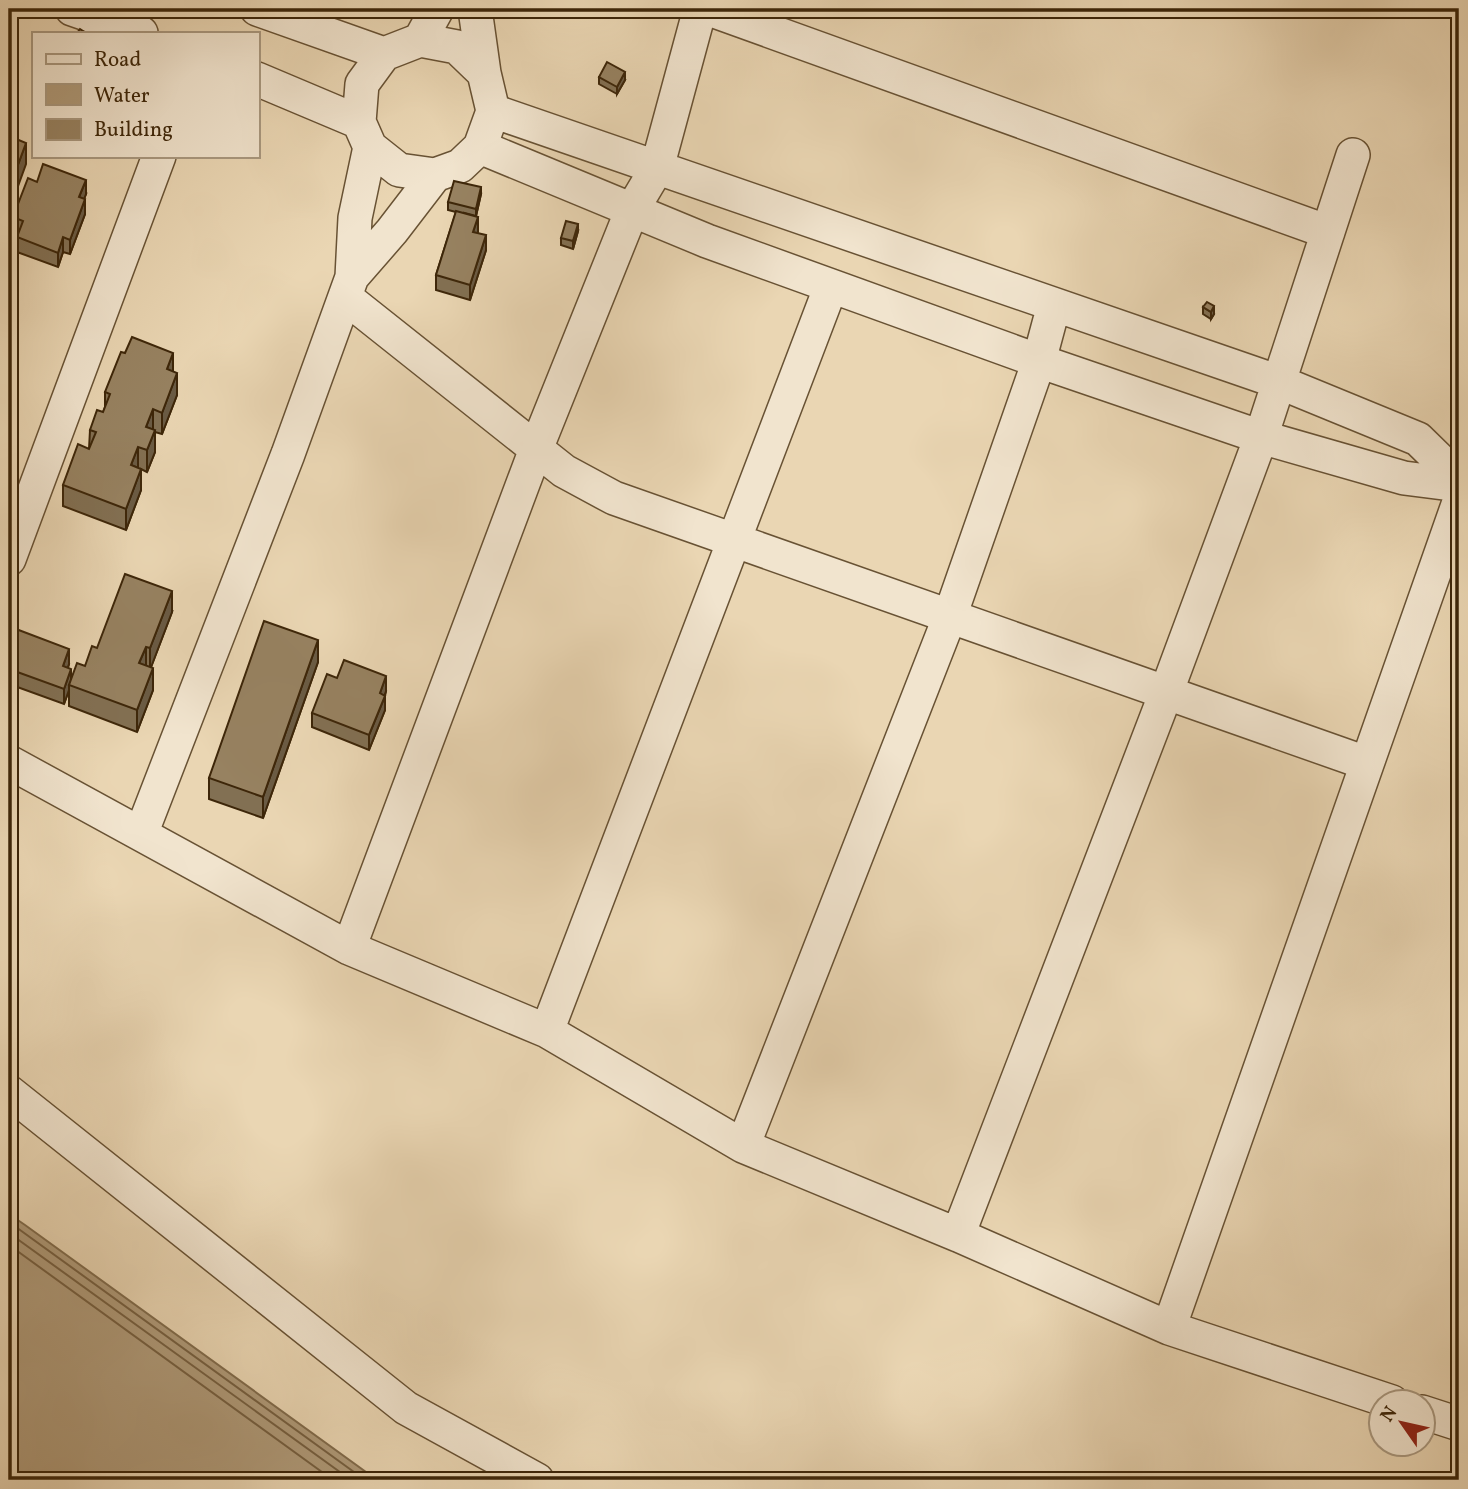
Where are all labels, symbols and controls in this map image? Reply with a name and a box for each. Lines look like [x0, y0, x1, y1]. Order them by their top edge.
legend [32, 32, 259, 158]
text: Road [94, 46, 141, 75]
text: Water [94, 82, 150, 111]
text: Building [94, 116, 173, 145]
north arrow [1366, 1388, 1436, 1458]
text: N [1375, 1401, 1404, 1428]

